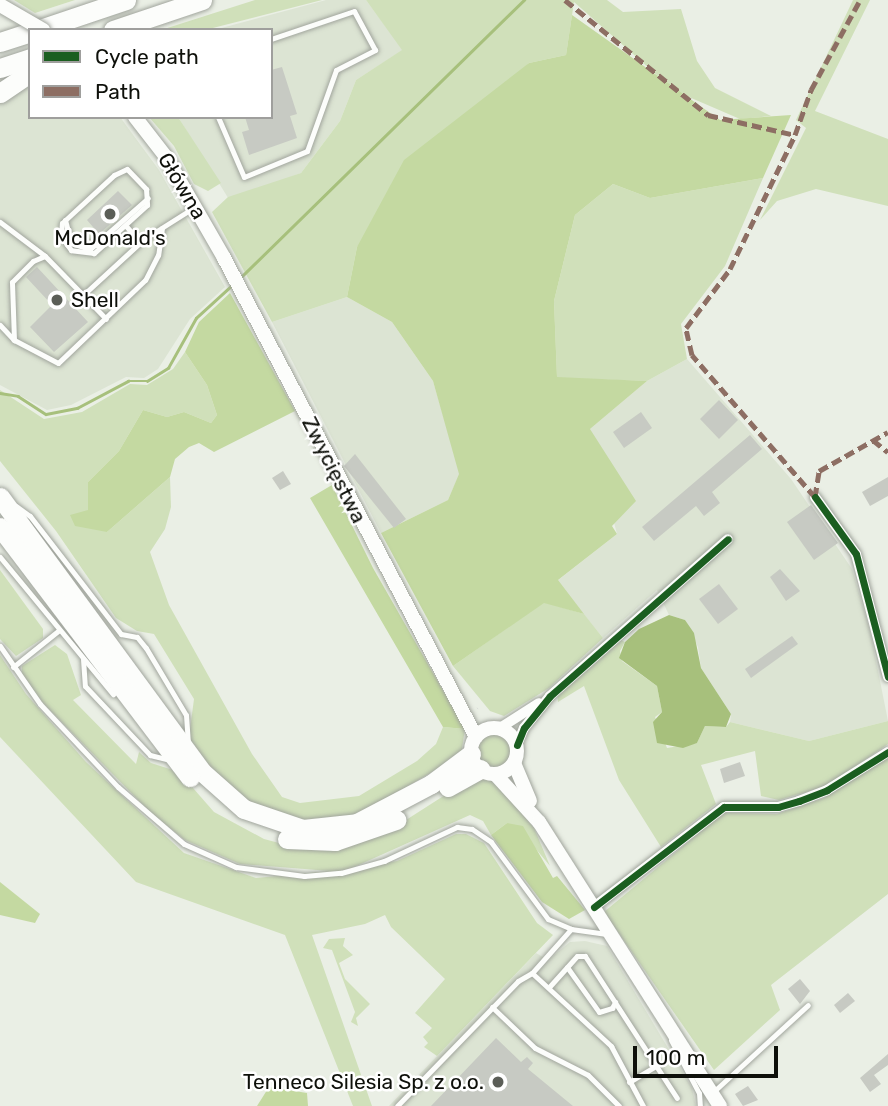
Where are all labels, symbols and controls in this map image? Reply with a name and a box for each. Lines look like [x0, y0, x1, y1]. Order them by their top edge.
legend [28, 28, 273, 119]
text: Cycle path [95, 44, 199, 69]
text: Path [95, 79, 141, 104]
street label: Główna [152, 148, 212, 224]
marker: McDonald's [102, 206, 118, 222]
place label: McDonald's [54, 225, 166, 251]
place label: Shell [71, 287, 119, 313]
marker: Shell [49, 292, 65, 308]
street label: Zwycięstwa [297, 413, 371, 527]
scale bar [636, 1032, 781, 1076]
text: 100 m [646, 1045, 705, 1070]
place label: Tenneco Silesia Sp. z o.o. [243, 1069, 484, 1095]
marker: Tenneco Silesia Sp. z o.o. [490, 1074, 506, 1090]

